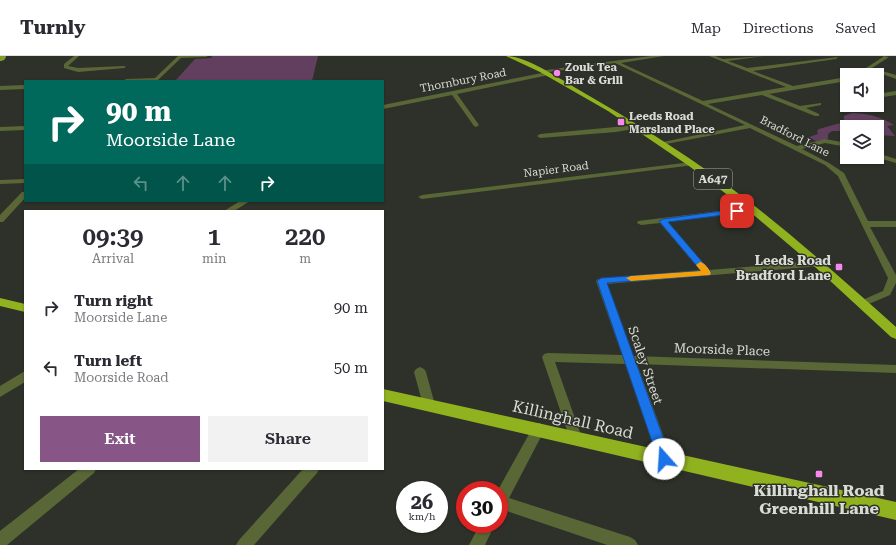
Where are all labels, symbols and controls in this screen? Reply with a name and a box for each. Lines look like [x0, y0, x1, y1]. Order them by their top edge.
text: Turnly [20, 16, 85, 39]
text: Map [691, 20, 721, 36]
text: Directions [743, 20, 813, 36]
text: Saved [835, 20, 876, 36]
place label: Zouk Tea Bar & Grill [565, 61, 623, 87]
street label: Thornbury Road [419, 66, 507, 95]
marker: Zouk Tea Bar & Grill [552, 68, 562, 78]
map controls [840, 68, 884, 164]
button: sound [840, 68, 884, 112]
text: 90 m [106, 95, 171, 128]
icon: right [40, 96, 92, 148]
place label: Leeds Road Marsland Place [629, 110, 715, 136]
street label: Bradford Lane [758, 113, 832, 159]
marker: Leeds Road Marsland Place [616, 117, 626, 127]
button: layers [840, 120, 884, 164]
text: Moorside Lane [106, 129, 235, 150]
street label: Napier Road [523, 159, 589, 180]
road number: A647 [694, 169, 732, 189]
icon: left [130, 172, 152, 194]
icon: ahead [172, 172, 194, 194]
icon: ahead [214, 172, 236, 194]
icon: right [256, 172, 278, 194]
pin [720, 194, 754, 228]
icon: arrive [726, 200, 748, 222]
text: 09:39 [83, 223, 143, 251]
text: 1 [208, 223, 221, 251]
text: 220 [285, 223, 325, 251]
text: Arrival [92, 251, 134, 266]
text: min [202, 251, 226, 266]
text: m [299, 251, 311, 266]
place label: Leeds Road Bradford Lane [736, 253, 831, 283]
marker: Leeds Road Bradford Lane [834, 262, 844, 272]
text: Turn right [74, 292, 153, 310]
icon: right [40, 297, 62, 319]
text: 90 m [334, 299, 368, 317]
text: Moorside Lane [74, 310, 167, 325]
street label: Scaley Street [625, 324, 666, 406]
street label: Moorside Place [674, 340, 770, 359]
text: Turn left [74, 352, 142, 370]
icon: left [40, 357, 62, 379]
text: 50 m [334, 359, 368, 377]
text: Moorside Road [74, 370, 169, 385]
street label: Killinghall Road [511, 396, 635, 443]
button: Exit [40, 416, 200, 462]
button: Share [208, 416, 368, 462]
position arrow [643, 438, 685, 480]
marker: Killinghall Road Greenhill Lane [814, 469, 824, 479]
speed limit sign: 30 [456, 481, 508, 533]
place label: Killinghall Road Greenhill Lane [754, 481, 885, 518]
text: 26 [411, 490, 433, 514]
text: km/h [409, 511, 435, 522]

